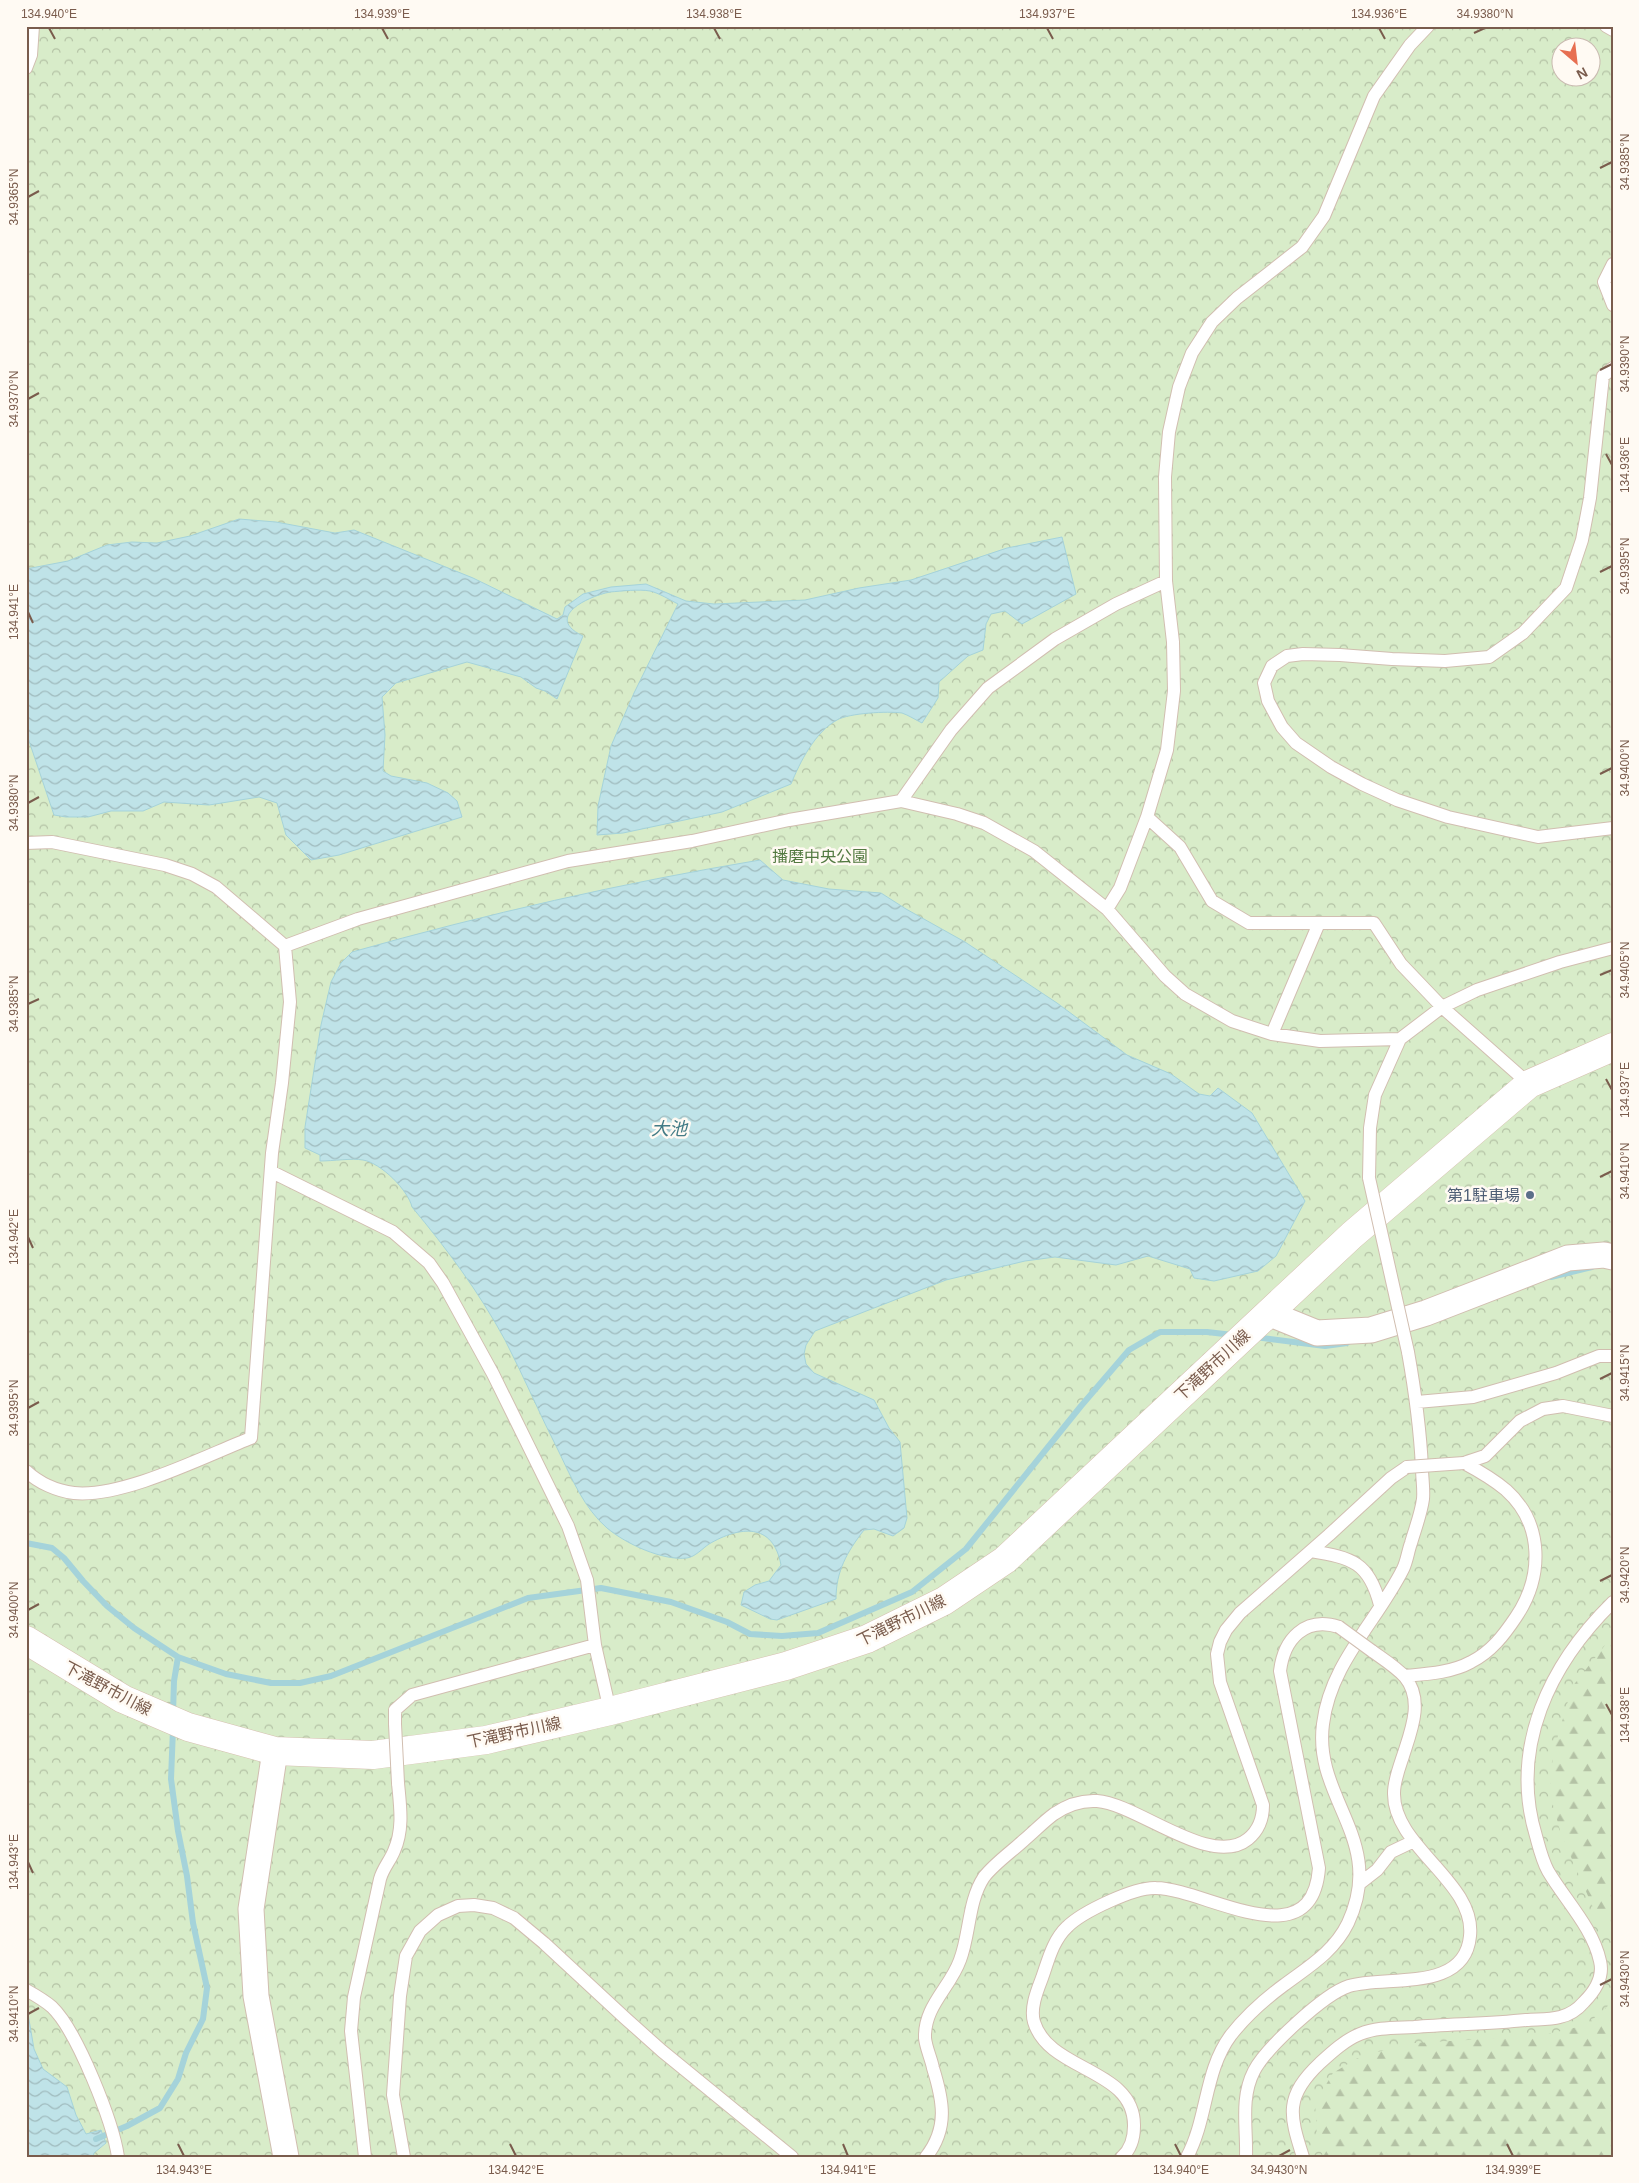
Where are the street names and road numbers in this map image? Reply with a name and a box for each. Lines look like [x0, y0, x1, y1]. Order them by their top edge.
street label: 下滝野市川線 [1171, 1326, 1253, 1404]
street label: 下滝野市川線 [854, 1592, 948, 1649]
street label: 下滝野市川線 [61, 1658, 154, 1718]
street label: 下滝野市川線 [465, 1714, 563, 1751]

